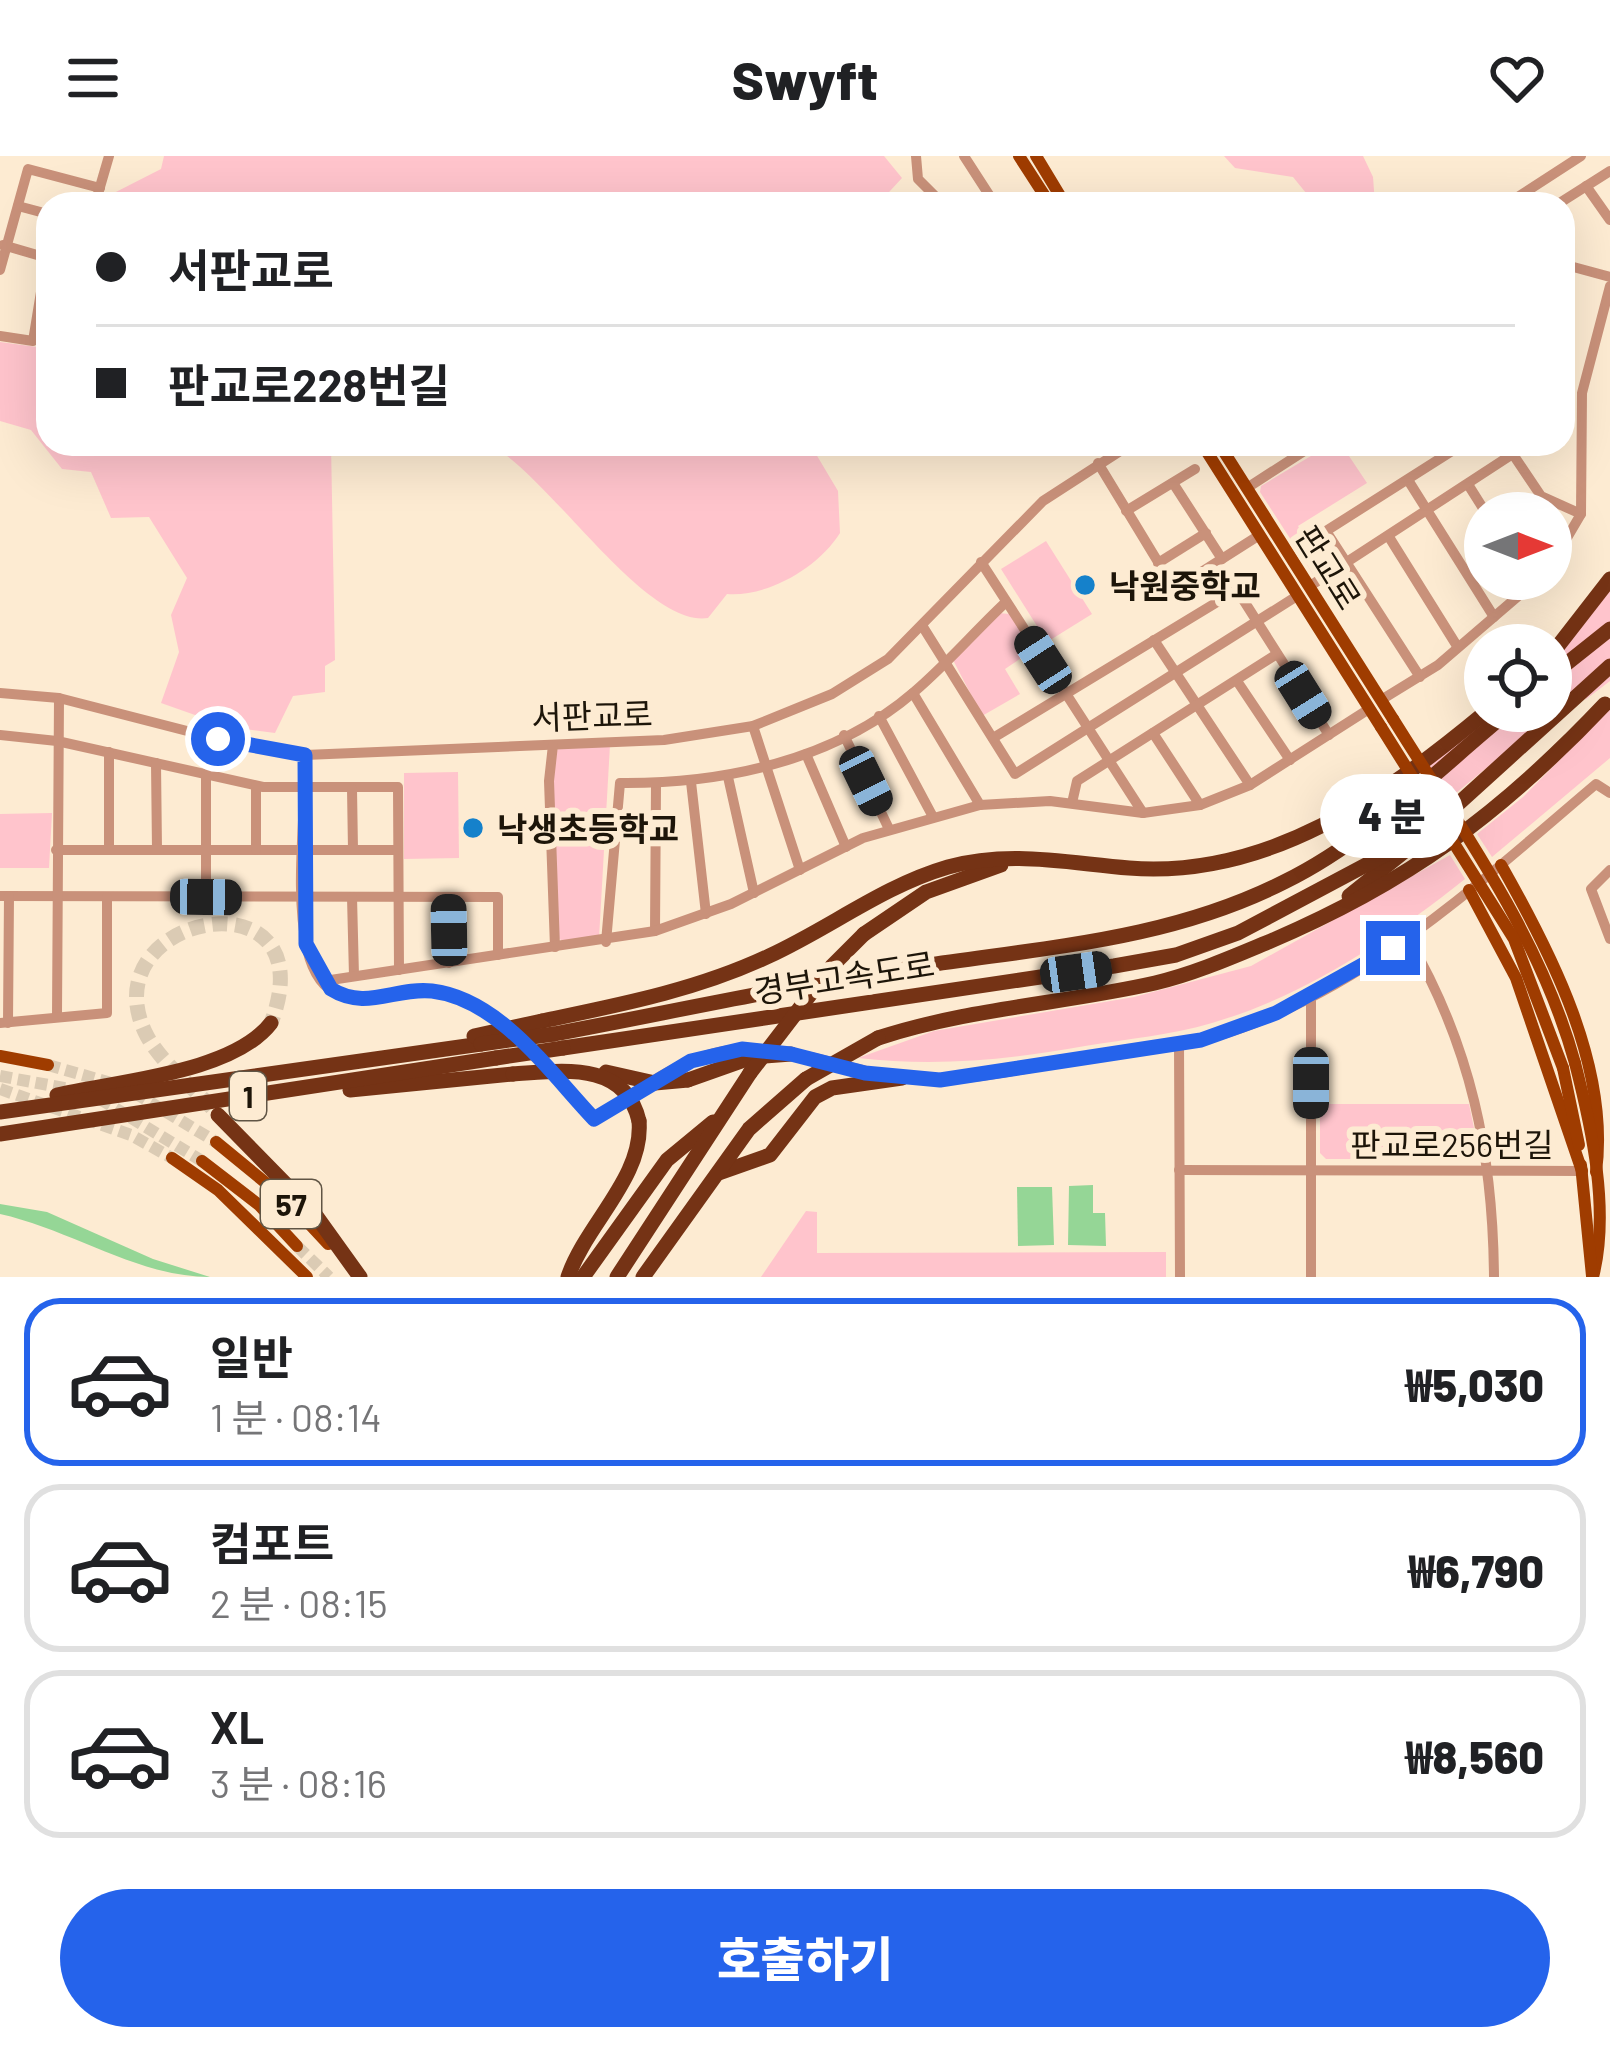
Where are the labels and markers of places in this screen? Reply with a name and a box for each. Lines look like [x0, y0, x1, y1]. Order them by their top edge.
place label: 낙원중학교 [1109, 565, 1261, 605]
marker: 낙원중학교 [1072, 572, 1098, 598]
place label: 낙생초등학교 [497, 808, 679, 848]
marker: 낙생초등학교 [460, 815, 486, 841]

